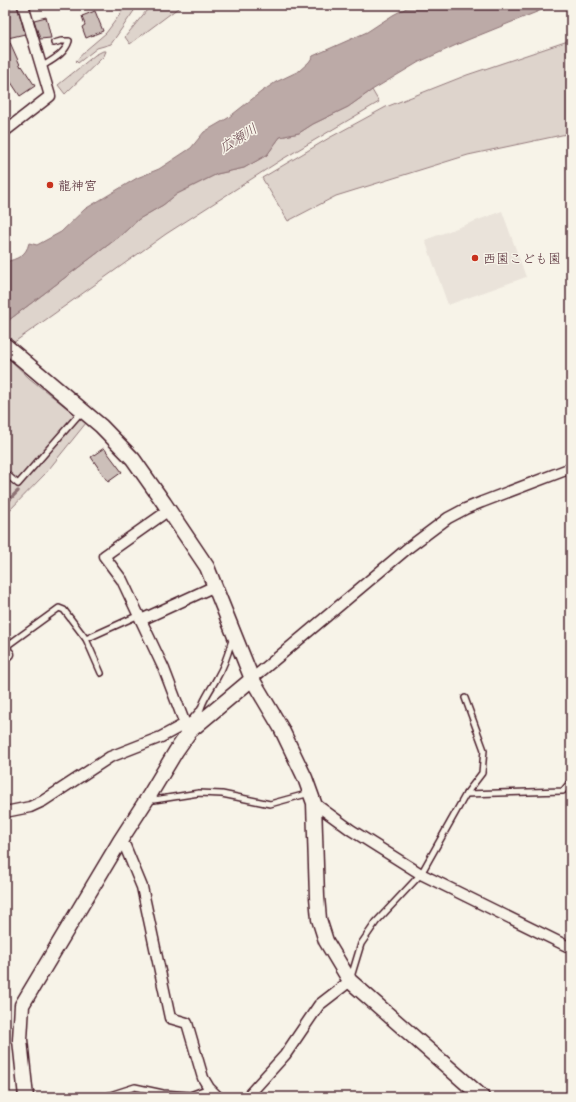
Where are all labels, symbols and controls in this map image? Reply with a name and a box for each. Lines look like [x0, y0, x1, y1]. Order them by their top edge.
water label: 広瀬川 [215, 118, 261, 157]
place label: 龍神宮 [58, 176, 97, 193]
marker: 龍神宮 [45, 180, 55, 190]
place label: 西園こども園 [483, 249, 561, 266]
marker: 西園こども園 [470, 253, 480, 263]

